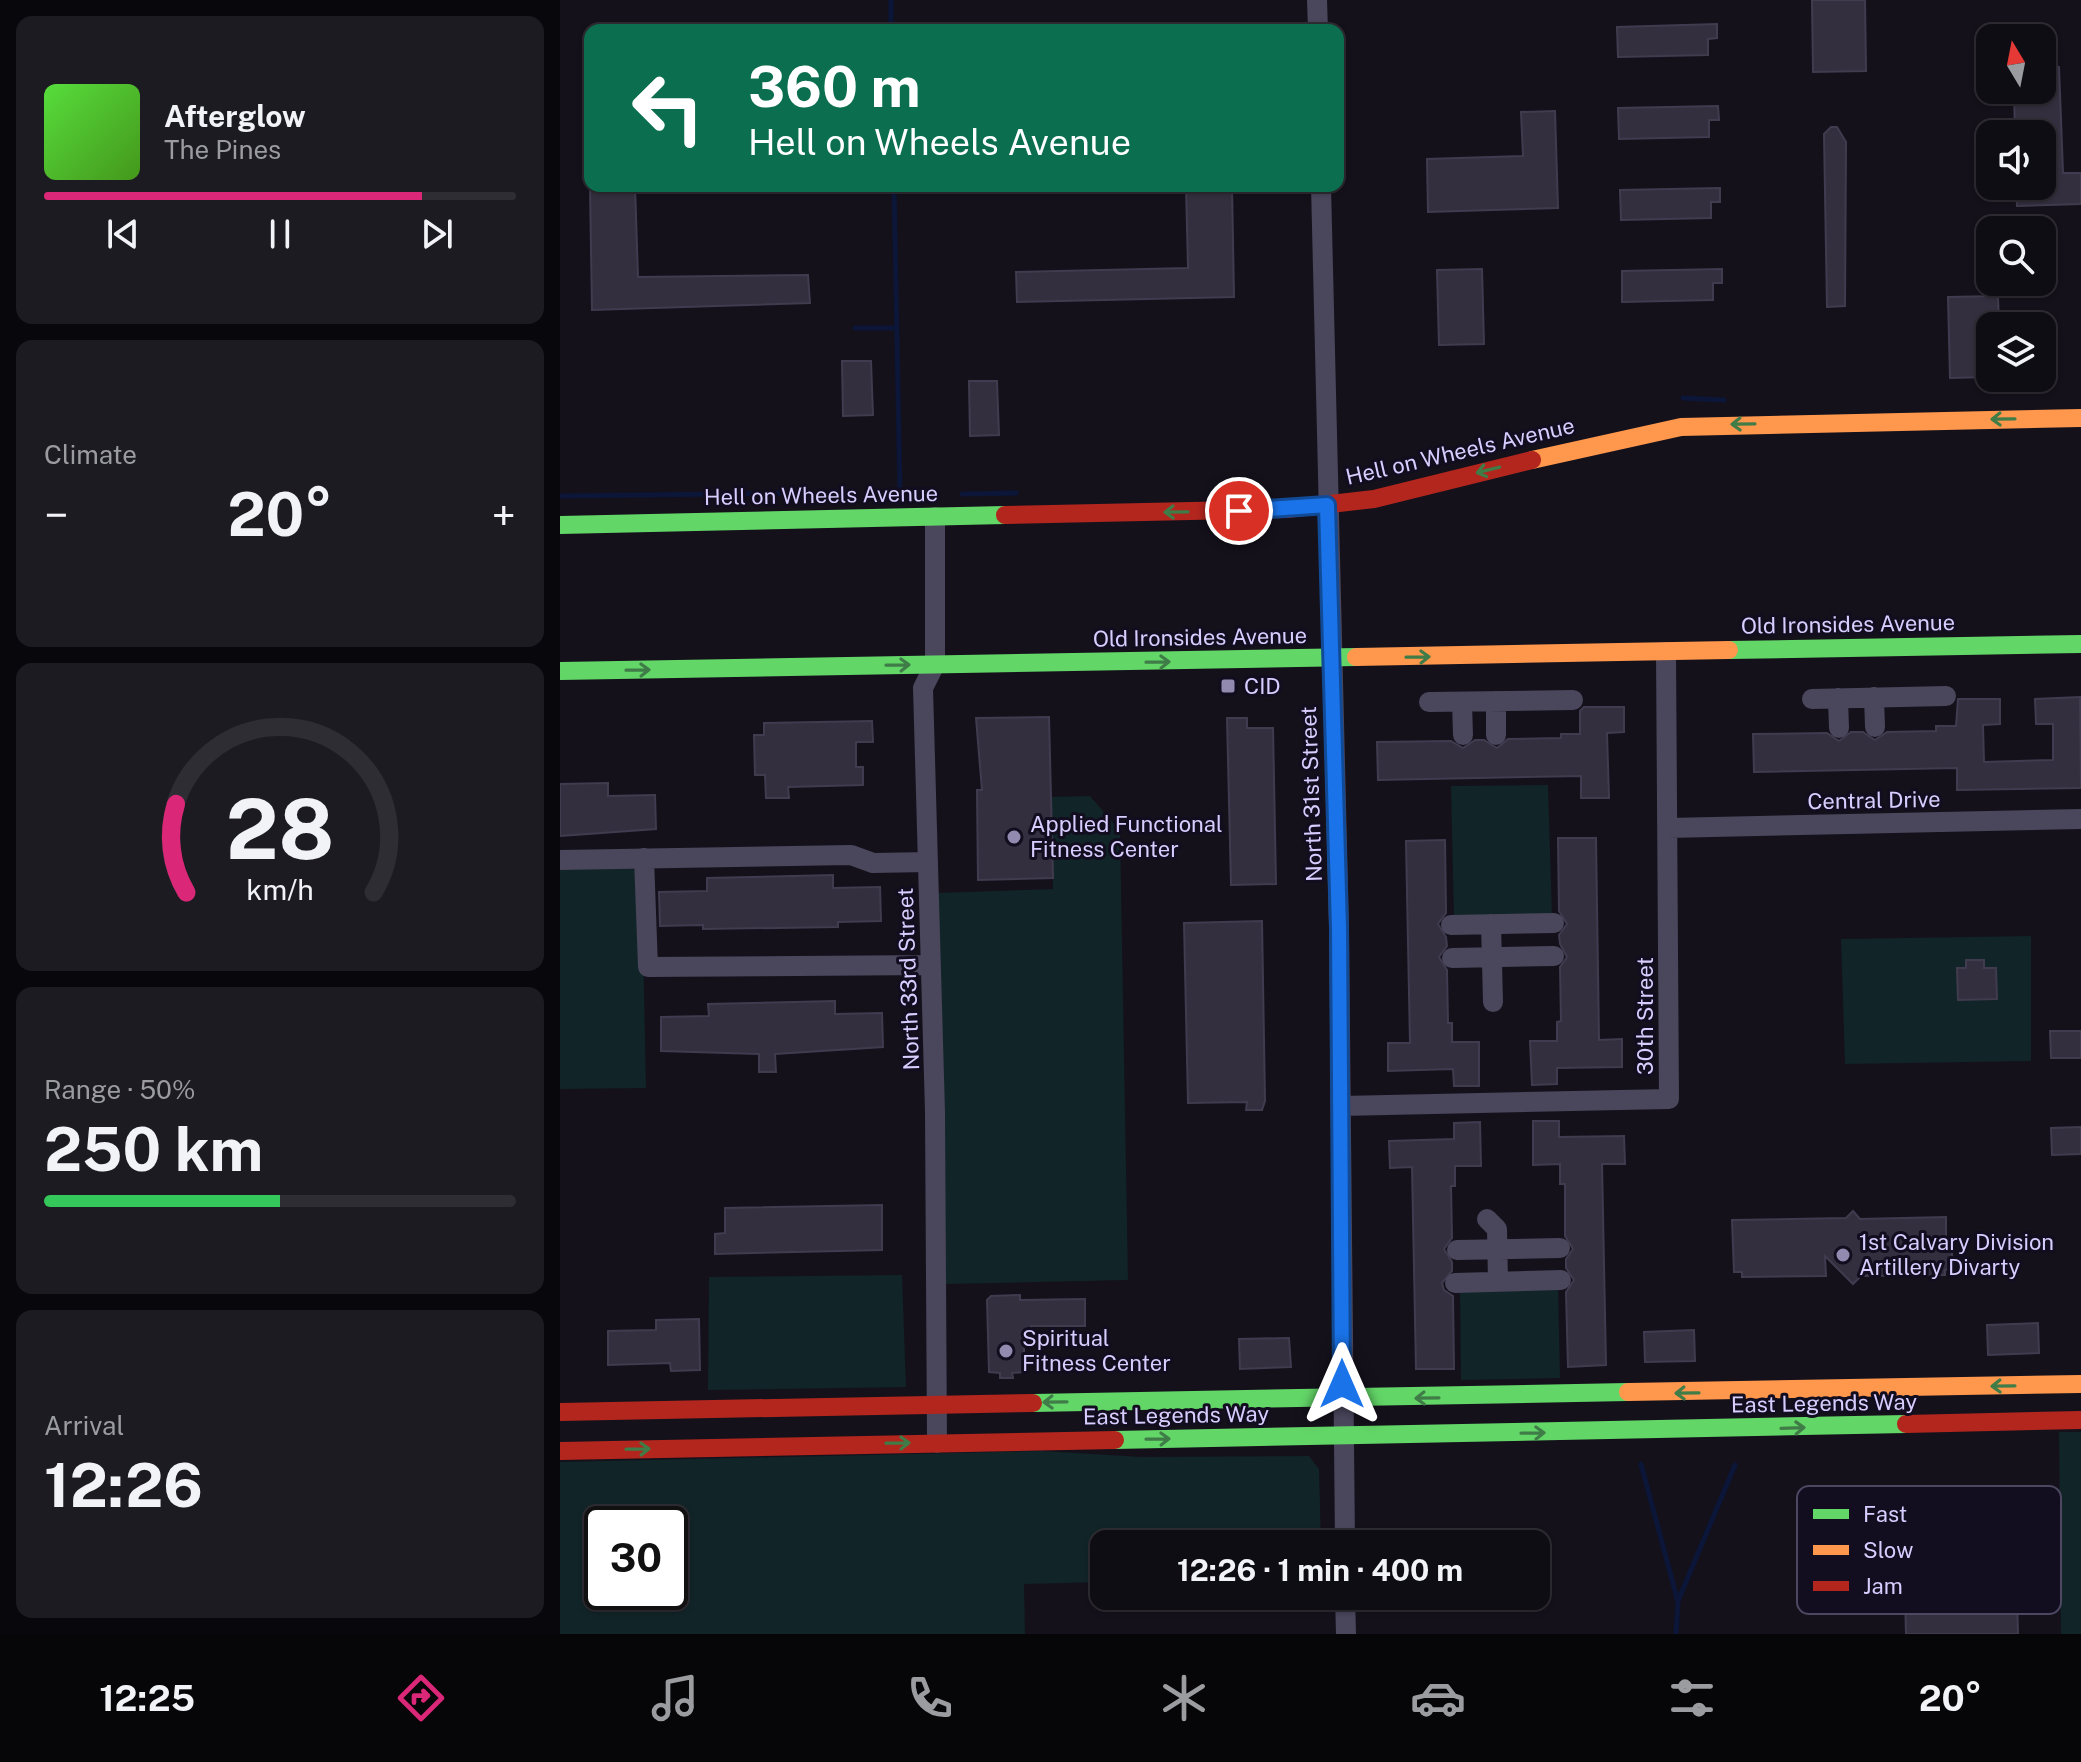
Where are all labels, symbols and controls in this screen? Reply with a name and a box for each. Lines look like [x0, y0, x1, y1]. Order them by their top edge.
north arrow [1976, 24, 2056, 104]
map controls [1976, 24, 2056, 392]
text: 360 m [748, 54, 921, 120]
icon: left [616, 56, 720, 160]
text: Afterglow [164, 98, 306, 134]
button: sound [1976, 120, 2056, 200]
text: Hell on Wheels Avenue [748, 121, 1131, 163]
text: The Pines [164, 134, 281, 165]
icon: previous [101, 212, 145, 256]
icon: pause [258, 212, 302, 256]
icon: next [415, 212, 459, 256]
button: search [1976, 216, 2056, 296]
button: layers [1976, 312, 2056, 392]
street label: Hell on Wheels Avenue [1343, 412, 1577, 490]
one-way arrow [1990, 412, 2017, 427]
one-way arrow [1730, 416, 1757, 431]
text: Climate [44, 439, 137, 470]
one-way arrow [1476, 464, 1502, 479]
pin [1205, 477, 1273, 545]
text: 20° [227, 479, 333, 550]
street label: Hell on Wheels Avenue [704, 480, 938, 510]
text: − [44, 489, 68, 541]
text: + [492, 489, 516, 541]
icon: arrive [1217, 489, 1261, 533]
one-way arrow [1163, 504, 1190, 520]
street label: Old Ironsides Avenue [1741, 609, 1955, 639]
street label: Old Ironsides Avenue [1093, 622, 1307, 652]
one-way arrow [1404, 649, 1431, 664]
one-way arrow [1144, 654, 1171, 670]
one-way arrow [884, 657, 911, 672]
one-way arrow [624, 662, 651, 678]
place label: CID [1244, 673, 1281, 699]
marker: CID [1219, 677, 1237, 695]
street label: North 31st Street [1295, 706, 1327, 882]
text: 28 [226, 780, 334, 878]
street label: Central Drive [1807, 786, 1941, 814]
place label: Applied Functional Fitness Center [1030, 811, 1223, 862]
marker: Applied Functional Fitness Center [1005, 828, 1023, 846]
text: km/h [246, 873, 314, 906]
street label: North 33rd Street [892, 887, 924, 1071]
street label: 30th Street [1632, 957, 1658, 1075]
text: Range · 50% [44, 1074, 196, 1105]
text: 250 km [44, 1114, 263, 1185]
place label: 1st Calvary Division Artillery Divarty [1859, 1229, 2054, 1280]
marker: 1st Calvary Division Artillery Divarty [1834, 1246, 1852, 1264]
place label: Spiritual Fitness Center [1022, 1325, 1171, 1376]
marker: Spiritual Fitness Center [997, 1342, 1015, 1360]
position arrow [1300, 1342, 1384, 1426]
one-way arrow [1990, 1379, 2017, 1394]
one-way arrow [1674, 1386, 1701, 1401]
street label: East Legends Way [1731, 1388, 1917, 1418]
one-way arrow [1414, 1390, 1441, 1406]
one-way arrow [1042, 1394, 1069, 1410]
street label: East Legends Way [1083, 1400, 1269, 1430]
text: Arrival [44, 1410, 124, 1441]
one-way arrow [1779, 1420, 1806, 1436]
one-way arrow [1519, 1425, 1546, 1441]
one-way arrow [1144, 1431, 1171, 1447]
one-way arrow [884, 1436, 911, 1451]
one-way arrow [624, 1441, 651, 1457]
text: 12:26 [44, 1450, 203, 1521]
legend [1797, 1486, 2061, 1614]
text: Fast [1863, 1501, 1907, 1527]
speed limit sign: 30 [584, 1506, 688, 1610]
text: Slow [1863, 1537, 1913, 1563]
text: 12:26 · 1 min · 400 m [1177, 1552, 1463, 1588]
text: Jam [1863, 1573, 1903, 1599]
icon: directions [393, 1670, 449, 1726]
icon: music [647, 1670, 703, 1726]
icon: phone [902, 1670, 958, 1726]
icon: climate [1156, 1670, 1212, 1726]
icon: car [1410, 1670, 1466, 1726]
icon: filters [1664, 1670, 1720, 1726]
text: 12:25 [99, 1677, 195, 1719]
text: 20° [1919, 1677, 1982, 1719]

